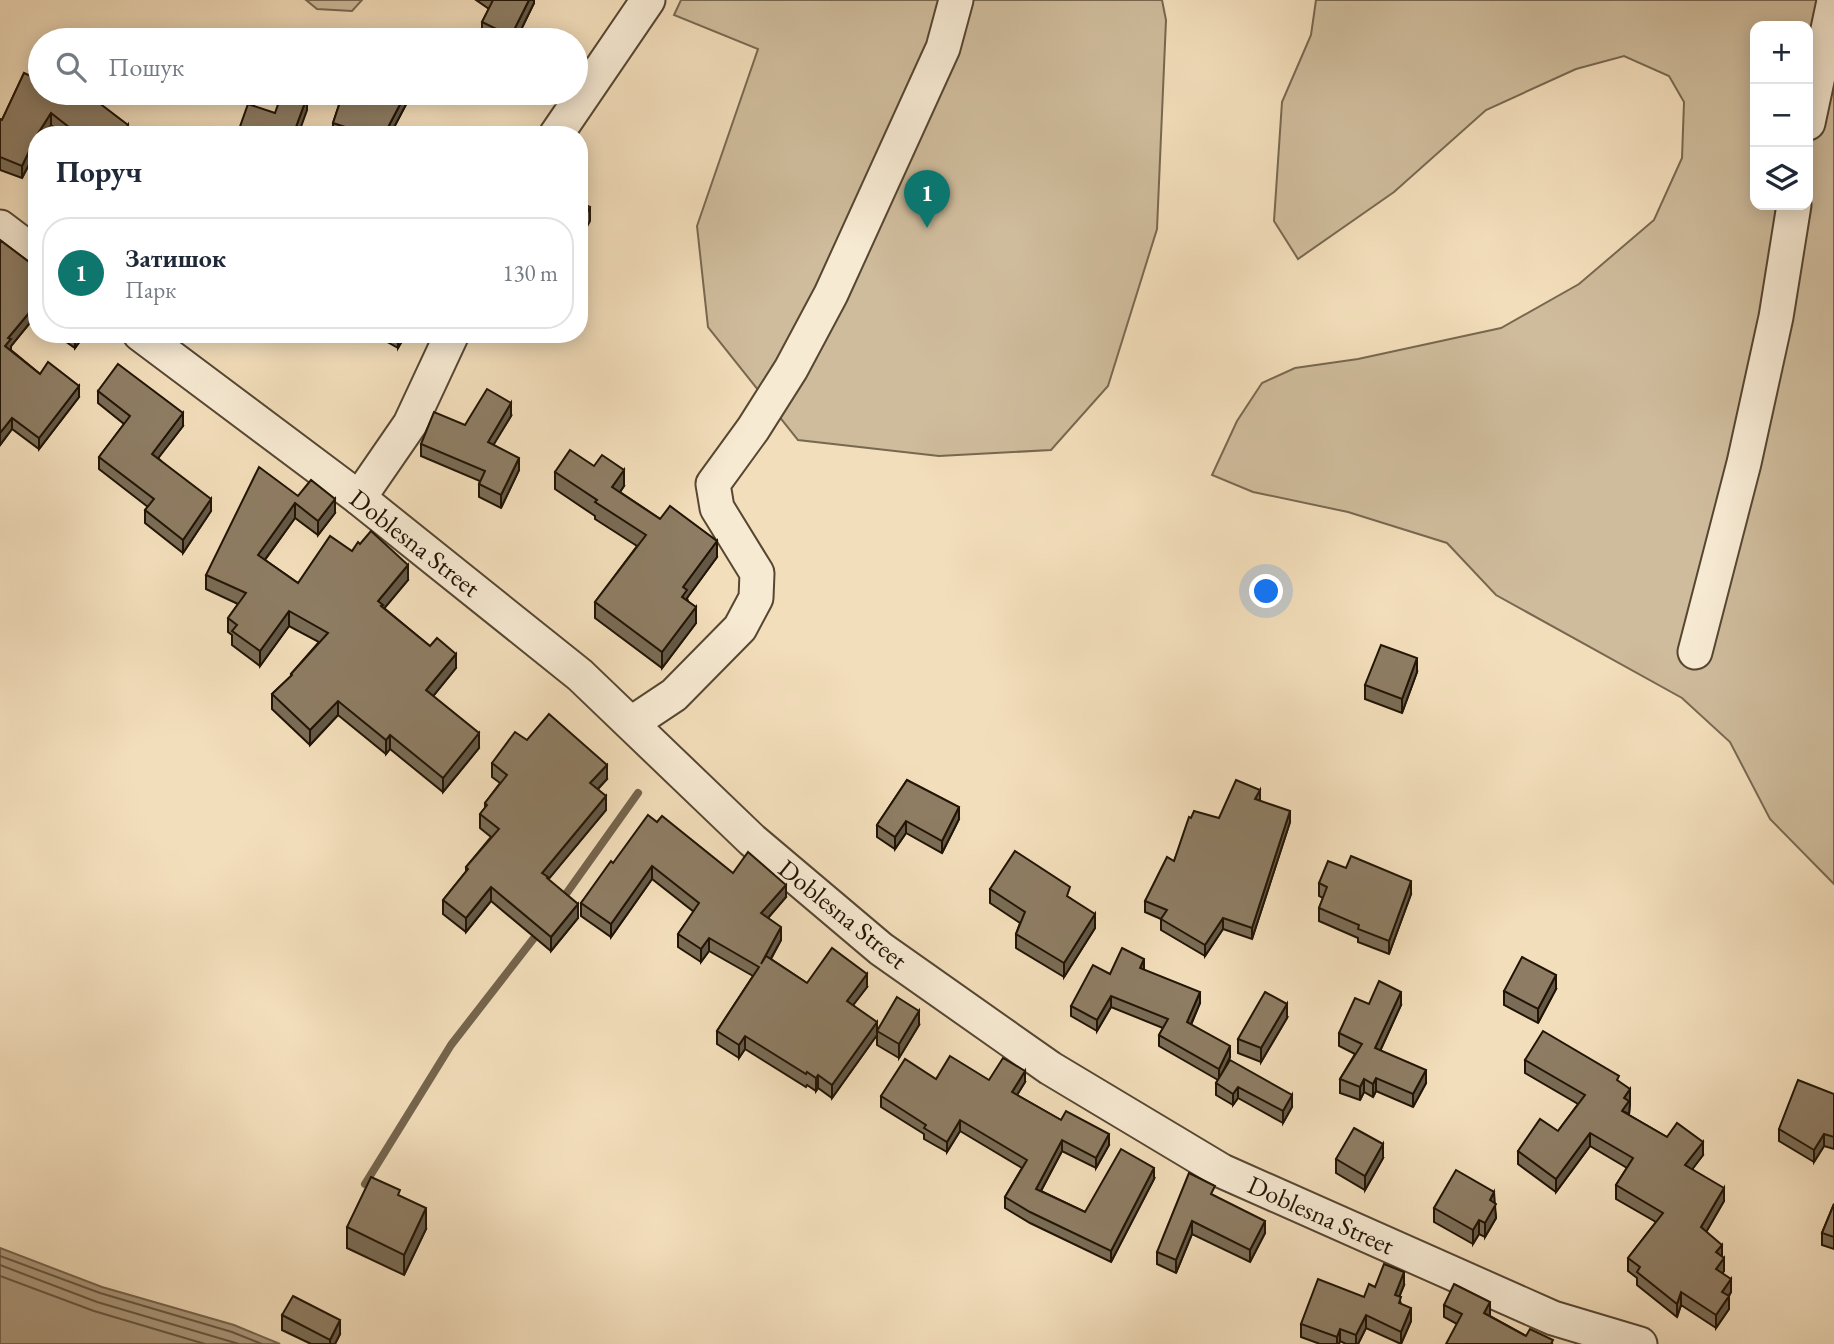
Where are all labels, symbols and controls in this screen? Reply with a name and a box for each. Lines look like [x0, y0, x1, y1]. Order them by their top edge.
map controls [1750, 21, 1813, 210]
button: + [1750, 21, 1813, 84]
search box [28, 28, 588, 105]
icon: search [52, 48, 90, 86]
text: Пошук [108, 50, 184, 84]
button: − [1750, 84, 1813, 147]
button: layers [1750, 147, 1813, 210]
text: Поруч [56, 152, 142, 191]
pin: 1 [904, 170, 950, 228]
text: Затишок [125, 241, 226, 275]
text: 1 [75, 258, 87, 288]
text: 130 m [502, 258, 558, 288]
text: Парк [125, 275, 176, 305]
street label: Doblesna Street [343, 481, 487, 605]
your location [1249, 574, 1283, 608]
street label: Doblesna Street [771, 851, 915, 977]
street label: Doblesna Street [1243, 1168, 1399, 1262]

